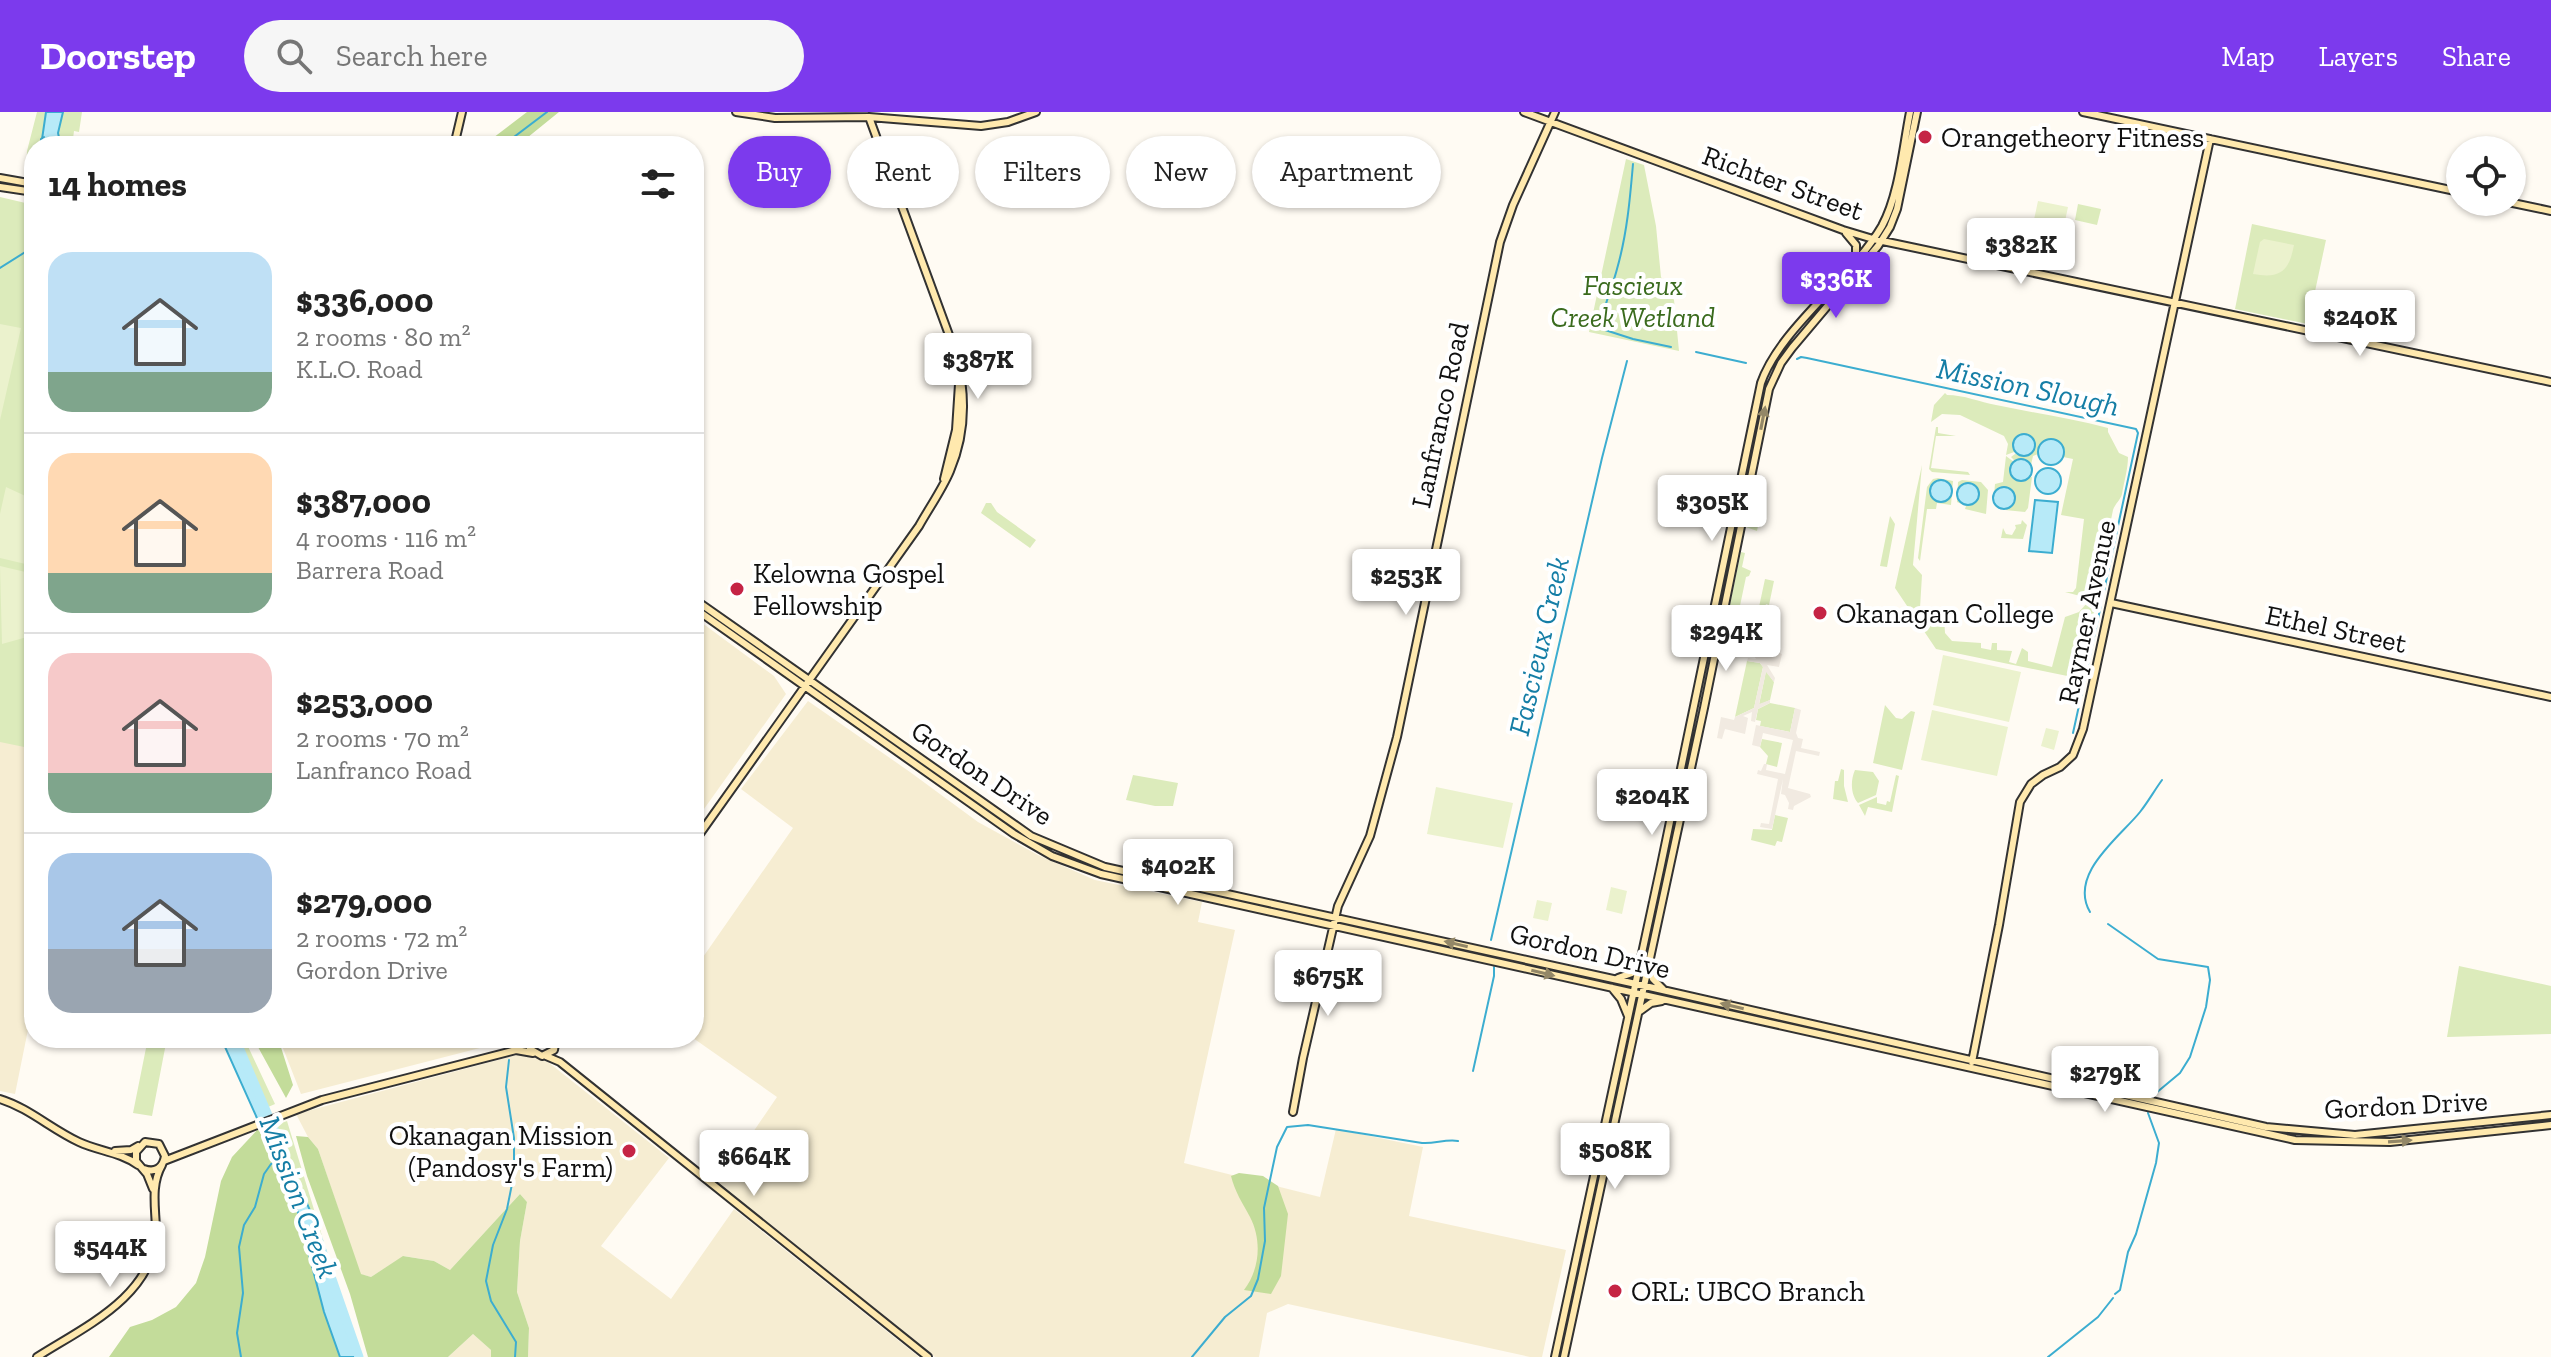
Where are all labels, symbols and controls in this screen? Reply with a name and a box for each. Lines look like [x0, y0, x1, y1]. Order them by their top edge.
search box [244, 20, 804, 92]
text: Doorstep [40, 33, 196, 79]
icon: search [272, 34, 316, 78]
text: Search here [336, 38, 488, 74]
text: Map [2221, 40, 2275, 73]
text: Layers [2319, 40, 2398, 73]
text: Share [2442, 40, 2511, 73]
place label: Orangetheory Fitness [1941, 121, 2204, 154]
marker: Orangetheory Fitness [1916, 128, 1934, 146]
chip: Buy [728, 136, 831, 208]
chip: Rent [847, 136, 959, 208]
chip: Filters [975, 136, 1110, 208]
chip: New [1126, 136, 1236, 208]
chip: Apartment [1252, 136, 1441, 208]
map controls [2446, 136, 2526, 216]
button: locate [2446, 136, 2526, 216]
street label: Richter Street [1698, 139, 1868, 228]
icon: filters [636, 162, 680, 206]
text: 14 homes [48, 164, 187, 205]
pin: $382K [1965, 218, 2077, 286]
text: $382K [1985, 228, 2057, 260]
pin: $336K [1780, 252, 1892, 320]
text: $336K [1800, 262, 1872, 294]
park label: Fascieux Creek Wetland [1551, 269, 1715, 334]
text: $336,000 [296, 280, 433, 321]
icon: home [112, 284, 208, 380]
pin: $240K [2304, 290, 2416, 358]
text: $240K [2323, 300, 2397, 332]
street label: Lanfranco Road [1404, 319, 1476, 511]
text: 2 rooms · 80 m² [296, 321, 471, 353]
pin: $387K [922, 333, 1034, 401]
text: $387K [942, 343, 1014, 375]
water label: Mission Slough [1934, 350, 2122, 424]
text: K.L.O. Road [296, 353, 423, 385]
one-way arrow [1757, 405, 1770, 430]
pin: $305K [1656, 475, 1768, 543]
text: $387,000 [296, 481, 431, 522]
icon: home [112, 485, 208, 581]
text: $305K [1676, 485, 1748, 517]
street label: Raymer Avenue [2051, 517, 2123, 707]
text: 4 rooms · 116 m² [296, 522, 476, 554]
pin: $253K [1350, 549, 1462, 617]
water label: Fascieux Creek [1501, 553, 1577, 739]
text: Barrera Road [296, 554, 444, 586]
place label: Kelowna Gospel Fellowship [753, 557, 944, 622]
text: $253K [1370, 559, 1442, 591]
marker: Kelowna Gospel Fellowship [728, 580, 746, 598]
place label: Okanagan College [1836, 597, 2054, 630]
street label: Ethel Street [2262, 598, 2410, 660]
marker: Okanagan College [1811, 604, 1829, 622]
pin: $294K [1670, 605, 1782, 673]
text: $294K [1690, 615, 1762, 647]
text: $253,000 [296, 681, 433, 722]
icon: home [112, 685, 208, 781]
street label: Gordon Drive [905, 714, 1059, 832]
text: 2 rooms · 70 m² [296, 722, 469, 754]
text: Lanfranco Road [296, 754, 471, 786]
pin: $204K [1596, 769, 1708, 837]
text: $204K [1615, 779, 1689, 811]
pin: $402K [1122, 839, 1234, 907]
text: $402K [1141, 849, 1215, 881]
text: $279,000 [296, 881, 432, 922]
icon: home [112, 885, 208, 981]
street label: Gordon Drive [1507, 917, 1673, 985]
text: 2 rooms · 72 m² [296, 922, 467, 954]
one-way arrow [1444, 937, 1469, 950]
pin: $675K [1272, 950, 1384, 1018]
text: Gordon Drive [296, 954, 448, 986]
text: $675K [1293, 960, 1363, 992]
one-way arrow [1530, 967, 1555, 980]
one-way arrow [1720, 999, 1745, 1012]
pin: $279K [2049, 1046, 2161, 1114]
text: $279K [2069, 1056, 2141, 1088]
street label: Gordon Drive [2323, 1084, 2489, 1126]
water label: Mission Creek [252, 1111, 346, 1283]
place label: Okanagan Mission (Pandosy's Farm) [389, 1119, 613, 1184]
pin: $508K [1559, 1123, 1671, 1191]
pin: $664K [698, 1130, 810, 1198]
text: $508K [1579, 1133, 1651, 1165]
one-way arrow [2388, 1134, 2413, 1147]
text: $664K [718, 1140, 790, 1172]
marker: Okanagan Mission (Pandosy's Farm) [620, 1142, 638, 1160]
pin: $544K [54, 1221, 166, 1289]
text: $544K [73, 1231, 147, 1263]
place label: ORL: UBCO Branch [1631, 1275, 1865, 1308]
marker: ORL: UBCO Branch [1606, 1282, 1624, 1300]

